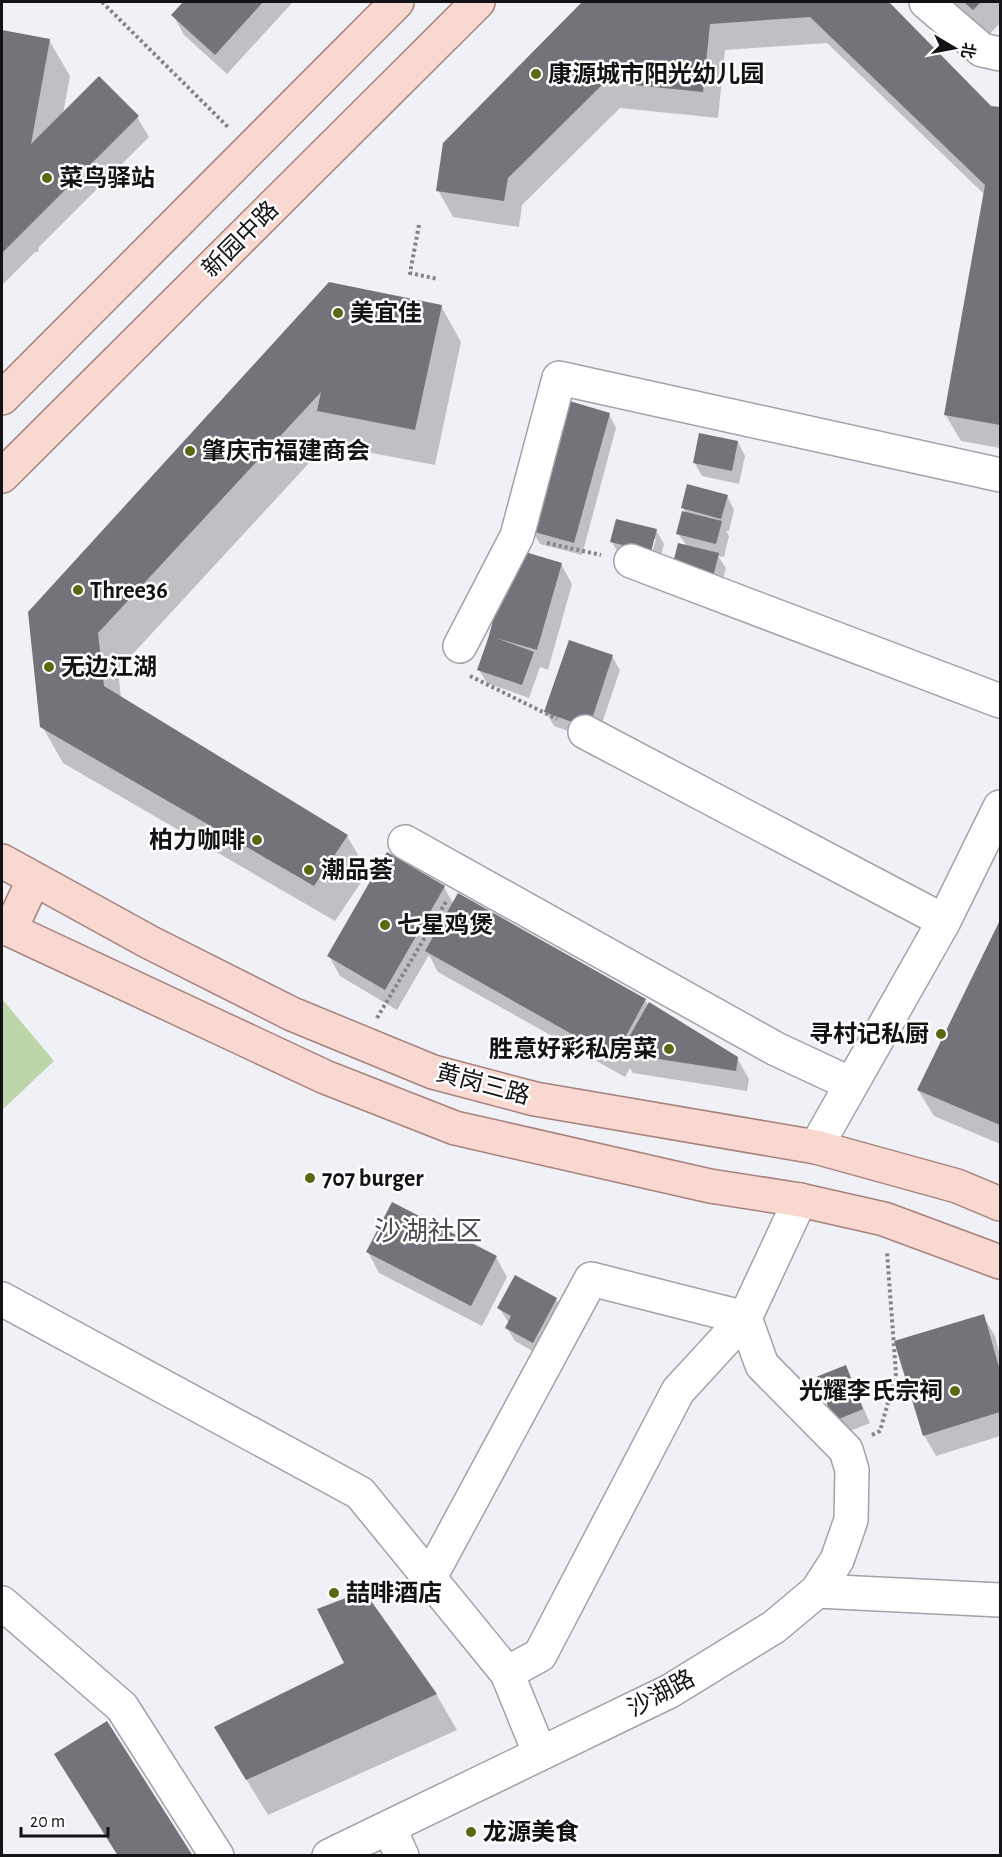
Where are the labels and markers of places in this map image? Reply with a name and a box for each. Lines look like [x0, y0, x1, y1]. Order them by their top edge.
place label: 康源城市阳光幼儿园 [548, 61, 764, 87]
marker: 康源城市阳光幼儿园 [529, 67, 543, 81]
place label: 菜鸟驿站 [59, 165, 155, 191]
marker: 菜鸟驿站 [40, 171, 54, 185]
place label: 美宜佳 [350, 300, 422, 326]
marker: 美宜佳 [331, 306, 345, 320]
place label: 肇庆市福建商会 [202, 438, 370, 464]
marker: 肇庆市福建商会 [183, 444, 197, 458]
place label: Three36 [90, 579, 168, 603]
marker: Three36 [71, 583, 85, 597]
place label: 无边江湖 [61, 654, 157, 680]
marker: 无边江湖 [42, 660, 56, 674]
place label: 柏力咖啡 [149, 827, 245, 853]
marker: 柏力咖啡 [250, 833, 264, 847]
place label: 潮品荟 [321, 857, 393, 883]
marker: 潮品荟 [302, 863, 316, 877]
place label: 七星鸡煲 [397, 912, 493, 938]
marker: 七星鸡煲 [378, 918, 392, 932]
place label: 寻村记私厨 [809, 1021, 929, 1047]
marker: 寻村记私厨 [934, 1027, 948, 1041]
place label: 胜意好彩私房菜 [489, 1036, 657, 1062]
marker: 胜意好彩私房菜 [662, 1042, 676, 1056]
place label: 707 burger [322, 1167, 424, 1191]
marker: 707 burger [303, 1171, 317, 1185]
place label: 光耀李氏宗祠 [799, 1378, 943, 1404]
marker: 光耀李氏宗祠 [948, 1384, 962, 1398]
place label: 喆啡酒店 [346, 1580, 442, 1606]
marker: 喆啡酒店 [327, 1586, 341, 1600]
place label: 龙源美食 [483, 1819, 579, 1845]
marker: 龙源美食 [464, 1825, 478, 1839]

